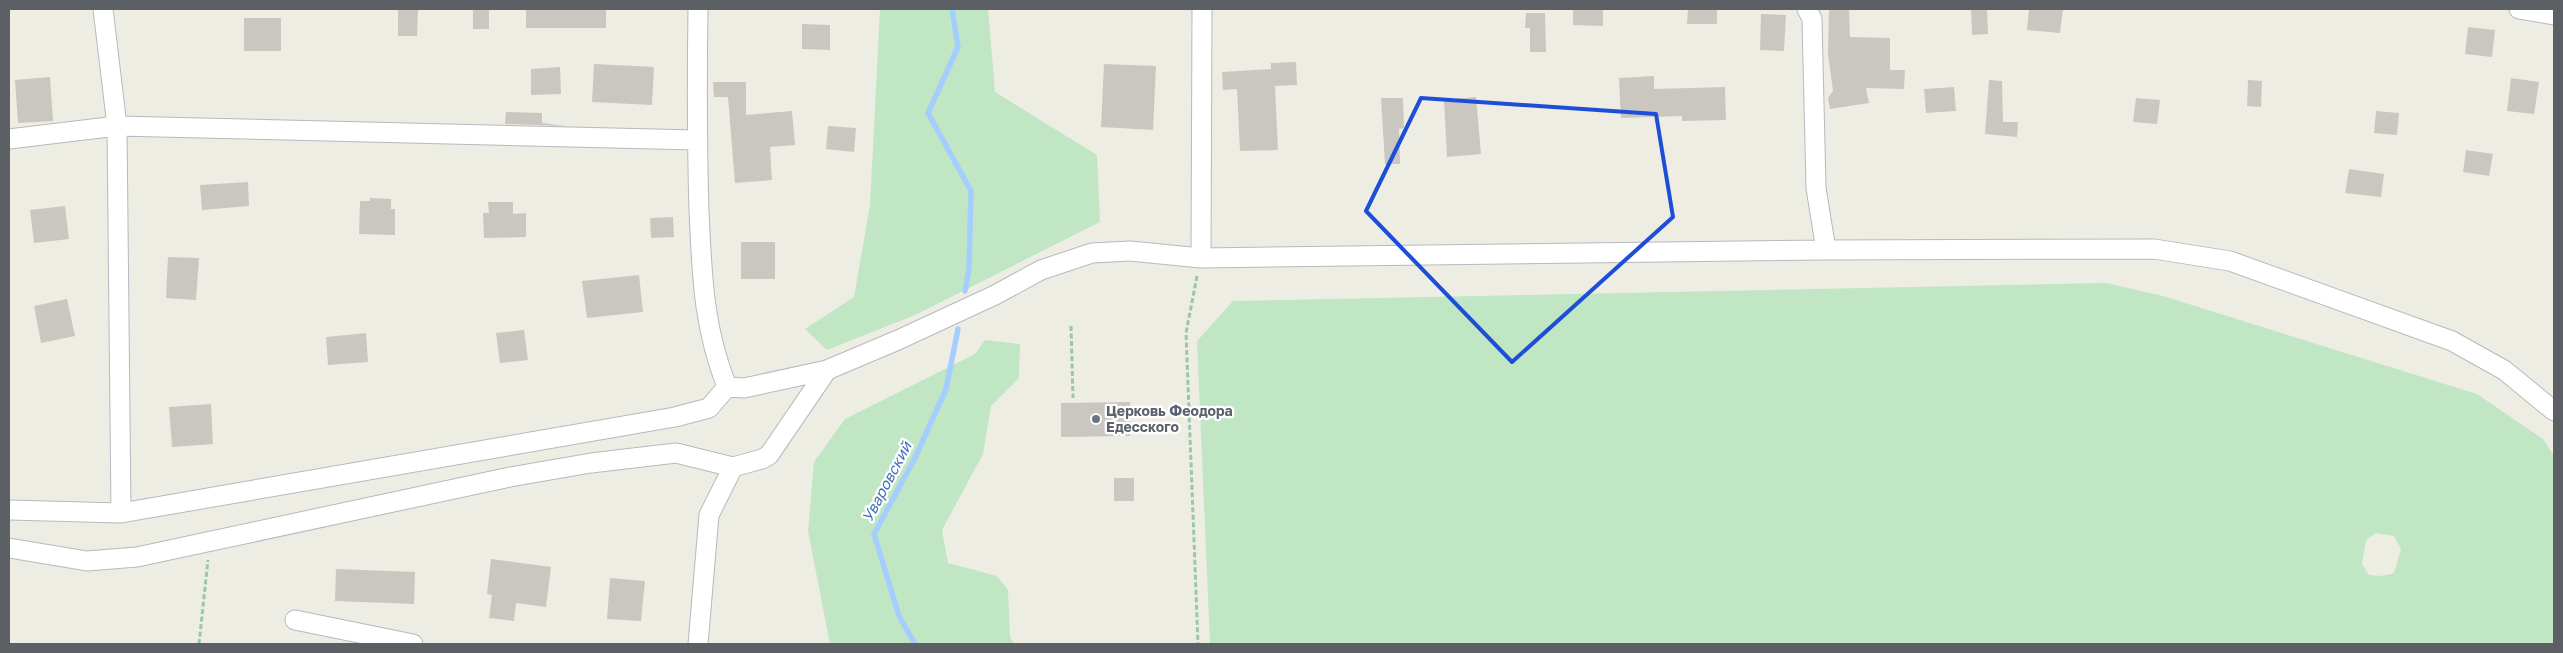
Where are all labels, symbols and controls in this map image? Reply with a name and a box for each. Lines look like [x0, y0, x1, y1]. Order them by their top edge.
place label: Церковь Феодора Едесского [1106, 402, 1233, 435]
marker: Церковь Феодора Едесского [1090, 413, 1102, 425]
water label: Уваровский [857, 438, 915, 525]

